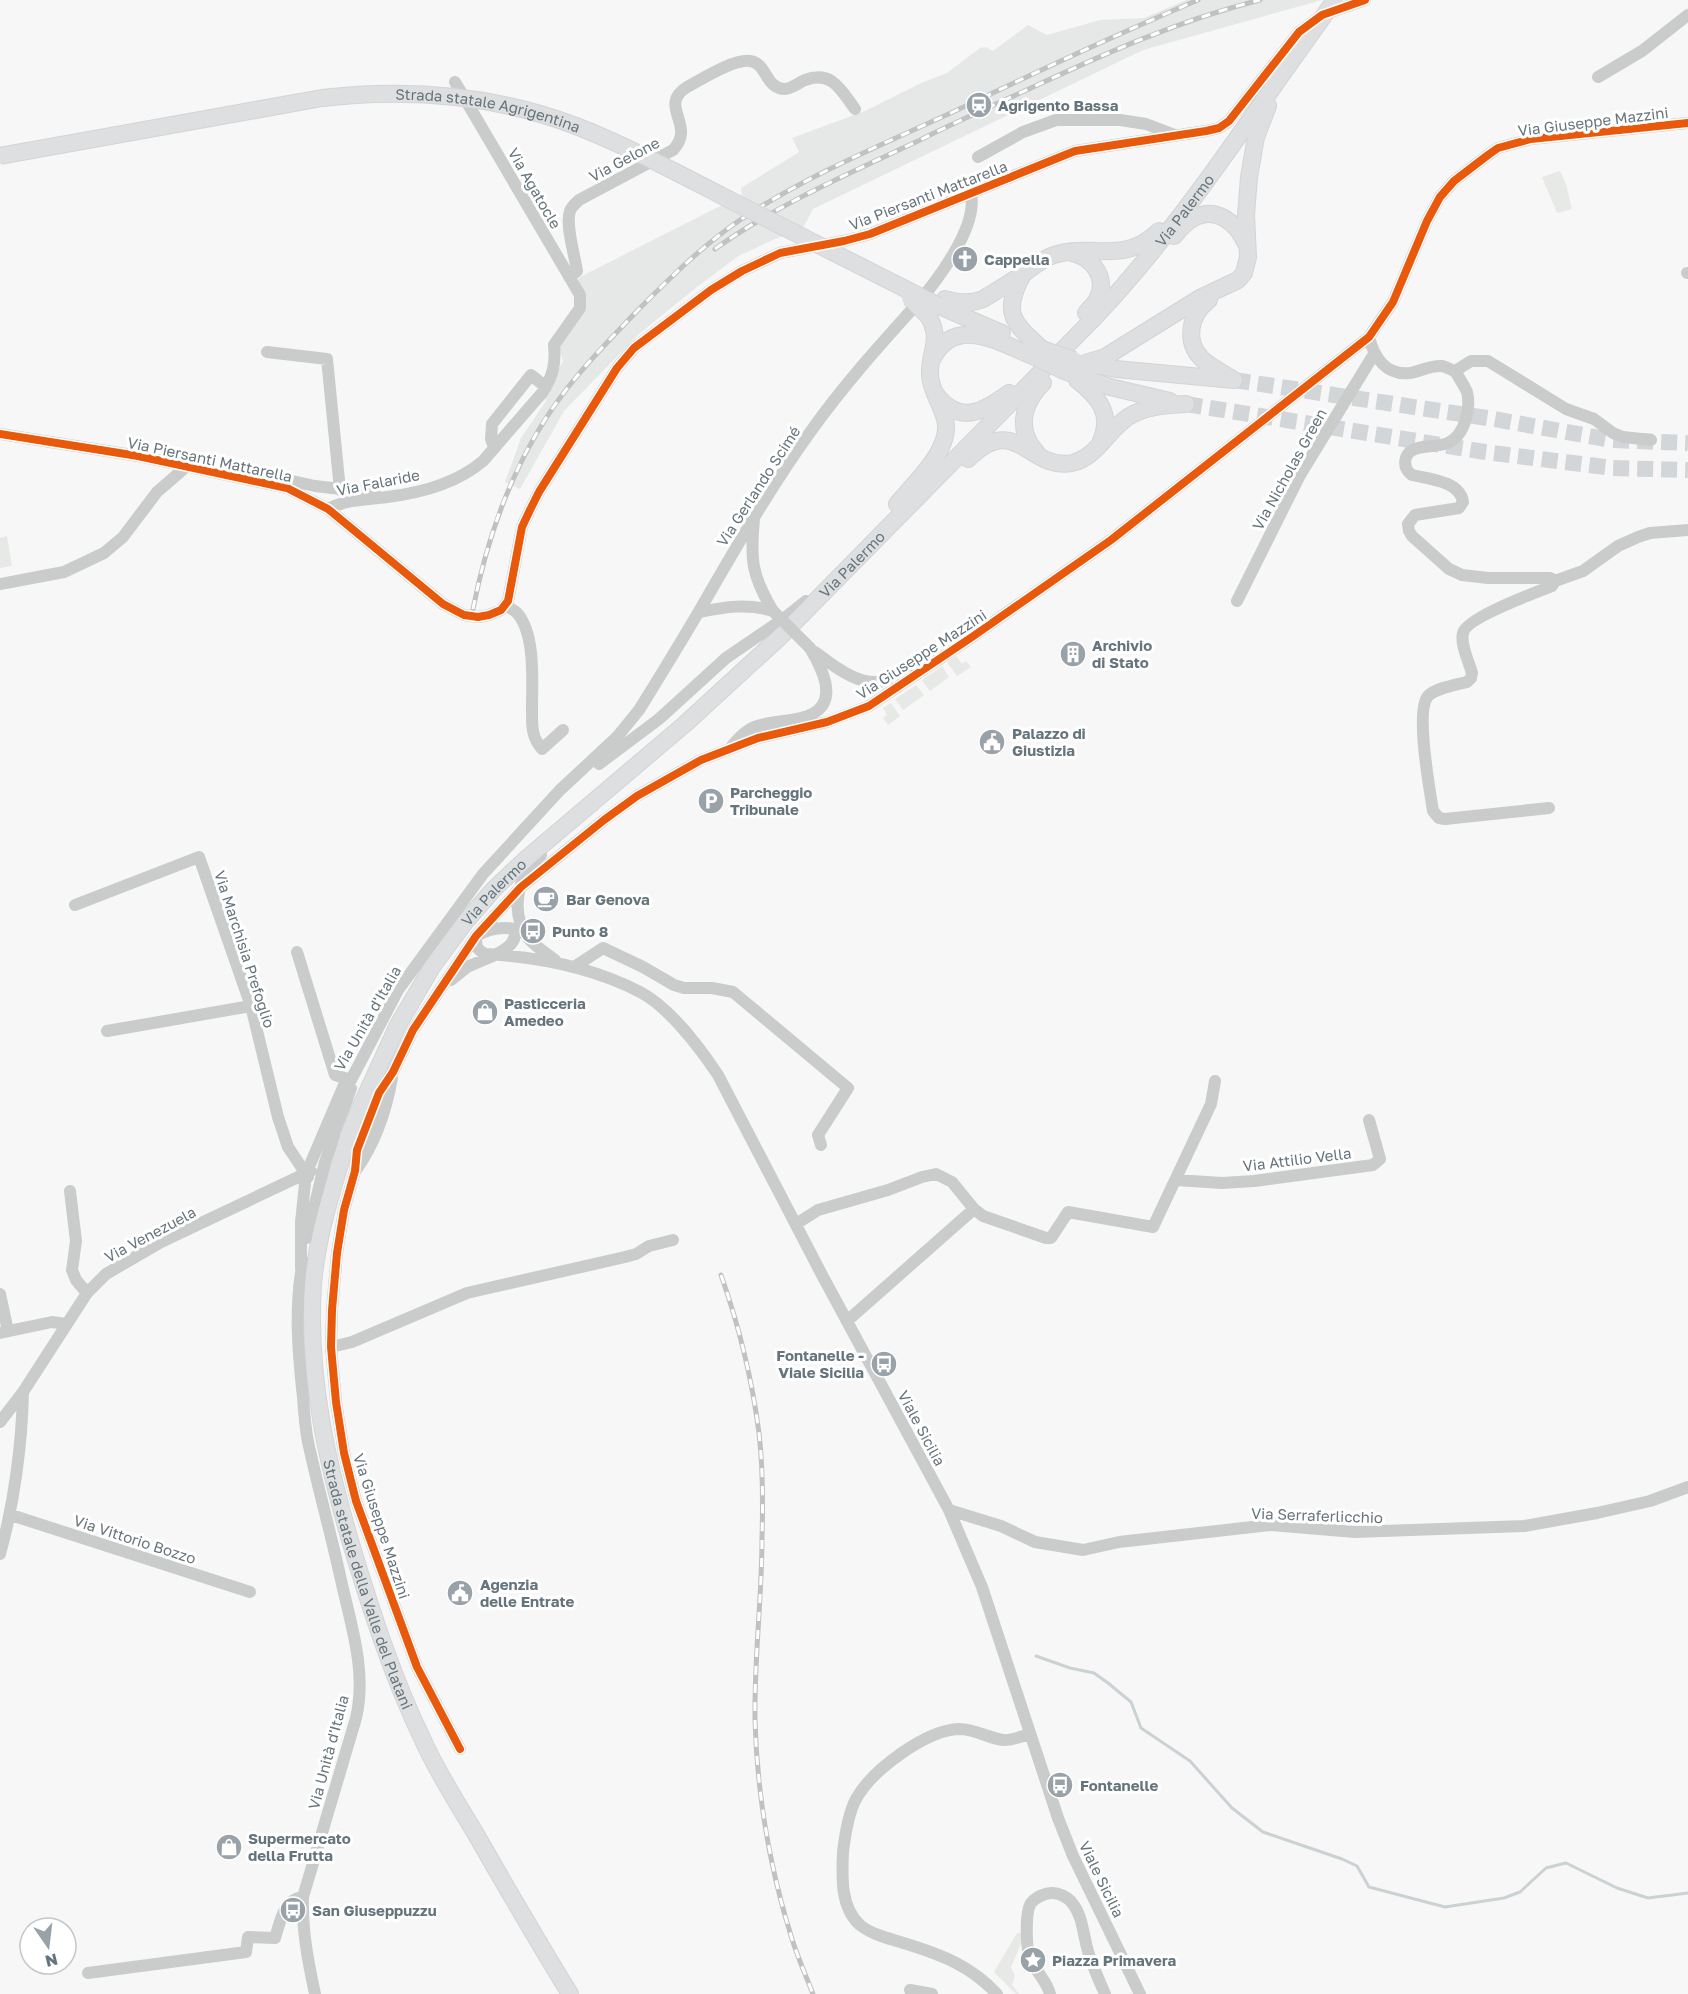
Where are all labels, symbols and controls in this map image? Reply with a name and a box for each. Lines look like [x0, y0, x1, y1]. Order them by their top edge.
street label: Strada statale Agrigentina [395, 85, 583, 136]
station icon: Agrigento Bassa [964, 90, 994, 120]
place label: Agrigento Bassa [998, 96, 1119, 114]
street label: Via Giuseppe Mazzini [1517, 103, 1669, 139]
street label: Via Gelone [586, 133, 663, 185]
street label: Via Agatocle [505, 144, 566, 232]
street label: Via Piersanti Mattarella [846, 156, 1010, 234]
street label: Via Palermo [1151, 171, 1217, 250]
church icon: Cappella [950, 244, 980, 274]
place label: Cappella [984, 250, 1050, 268]
street label: Via Nicholas Green [1248, 405, 1330, 533]
street label: Via Gerlando Scimé [712, 422, 804, 549]
street label: Via Piersanti Mattarella [126, 433, 294, 485]
street label: Via Falaride [335, 465, 421, 499]
street label: Via Palermo [815, 527, 888, 601]
street label: Via Giuseppe Mazzini [853, 605, 989, 703]
place label: Archivio di Stato [1092, 636, 1152, 671]
building icon: Archivio di Stato [1058, 639, 1088, 669]
place label: Palazzo di Giustizia [1012, 724, 1086, 759]
public building icon: Palazzo di Giustizia [977, 727, 1007, 757]
place label: Parcheggio Tribunale [730, 783, 812, 818]
parking icon: Parcheggio Tribunale [696, 786, 726, 816]
street label: Via Palermo [457, 855, 530, 929]
street label: Via Marchisia Prefoglio [211, 868, 279, 1030]
cafe icon: Bar Genova [531, 884, 561, 914]
place label: Bar Genova [566, 890, 650, 908]
bus stop icon: Punto 8 [518, 916, 548, 946]
place label: Punto 8 [552, 922, 608, 940]
street label: Via Unità d'Italia [330, 963, 404, 1073]
place label: Pasticceria Amedeo [504, 994, 586, 1029]
shop icon: Pasticceria Amedeo [470, 997, 500, 1027]
street label: Via Attilio Vella [1242, 1143, 1352, 1175]
street label: Via Venezuela [101, 1202, 199, 1266]
place label: Fontanelle - Viale Sicilia [776, 1346, 864, 1381]
bus stop icon: Fontanelle - Viale Sicilia [869, 1349, 899, 1379]
street label: Viale Sicilia [895, 1387, 949, 1469]
street label: Via Giuseppe Mazzini [350, 1451, 414, 1601]
street label: Strada statale della Valle del Platani [320, 1458, 417, 1712]
street label: Via Serraferlicchio [1251, 1504, 1383, 1526]
street label: Via Vittorio Bozzo [72, 1511, 198, 1567]
place label: Agenzia delle Entrate [480, 1575, 574, 1610]
public building icon: Agenzia delle Entrate [445, 1578, 475, 1608]
street label: Via Unità d'Italia [304, 1693, 352, 1811]
bus stop icon: Fontanelle [1045, 1770, 1075, 1800]
place label: Fontanelle [1080, 1776, 1158, 1794]
place label: Supermercato della Frutta [248, 1829, 351, 1864]
shop icon: Supermercato della Frutta [214, 1832, 244, 1862]
street label: Viale Sicilia [1076, 1838, 1128, 1920]
bus stop icon: San Giuseppuzzu [278, 1895, 308, 1925]
place label: San Giuseppuzzu [312, 1901, 437, 1919]
north arrow [18, 1916, 78, 1976]
place icon: Piazza Primavera [1018, 1945, 1048, 1975]
text: N [43, 1949, 60, 1972]
place label: Piazza Primavera [1052, 1951, 1177, 1969]

